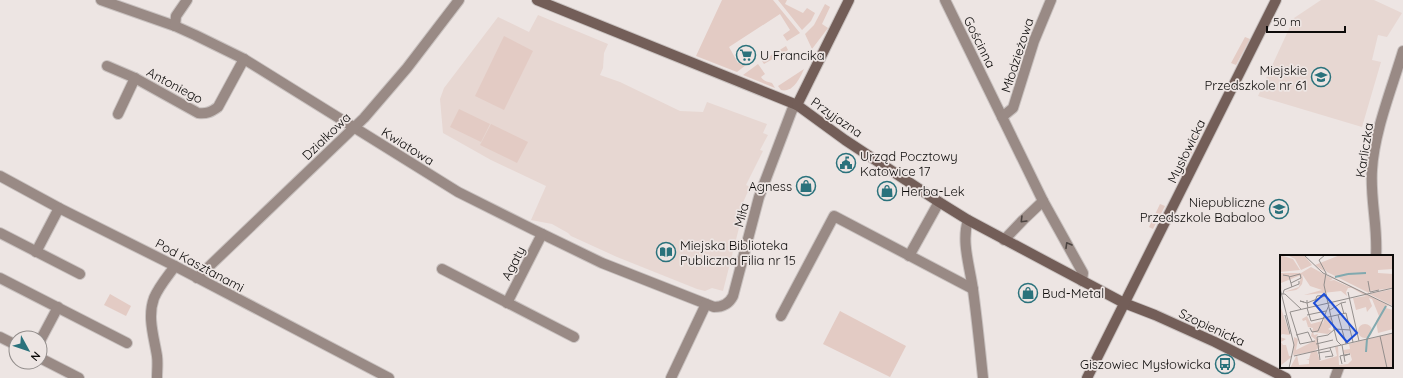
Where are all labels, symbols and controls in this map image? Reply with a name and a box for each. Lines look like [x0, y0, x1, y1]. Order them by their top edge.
scale bar [1267, 8, 1345, 34]
street label: Gościnna [961, 14, 999, 70]
text: 50 m [1273, 14, 1301, 29]
street label: Młodzieżowa [997, 16, 1037, 94]
supermarket icon: U Francika [735, 44, 757, 66]
place label: U Francika [760, 47, 825, 63]
place label: Miejskie Przedszkole nr 61 [1205, 62, 1307, 93]
street label: Antoniego [144, 64, 206, 107]
school or university icon: Miejskie Przedszkole nr 61 [1310, 66, 1332, 88]
street label: Przyjazna [808, 93, 866, 141]
street label: Działkowa [298, 109, 354, 163]
street label: Mysłowicka [1164, 116, 1208, 186]
street label: Karliczka [1352, 121, 1376, 179]
street label: Kwiatowa [379, 124, 437, 168]
place label: Urząd Pocztowy Katowice 17 [860, 148, 958, 179]
public building icon: Urząd Pocztowy Katowice 17 [835, 152, 857, 174]
shop icon: Agness [795, 175, 817, 197]
place label: Agness [748, 178, 792, 194]
shop icon: Herba-Lek [876, 180, 898, 202]
place label: Herba-Lek [901, 183, 965, 199]
place label: Niepubliczne Przedszkole Babaloo [1140, 194, 1265, 225]
school or university icon: Niepubliczne Przedszkole Babaloo [1268, 198, 1290, 220]
street label: Miła [730, 201, 752, 229]
one-way arrow [1020, 215, 1028, 223]
street label: Pod Kasztanami [153, 235, 247, 295]
place label: Miejska Biblioteka Publiczna Filia nr 15 [680, 237, 796, 268]
library icon: Miejska Biblioteka Publiczna Filia nr 15 [655, 241, 677, 263]
one-way arrow [1066, 242, 1073, 249]
street label: Agaty [498, 243, 528, 283]
inset map [1280, 255, 1393, 368]
shop icon: Bud-Metal [1017, 282, 1039, 304]
place label: Bud-Metal [1042, 285, 1104, 301]
street label: Szopienicka [1176, 305, 1248, 349]
north arrow [8, 330, 48, 370]
text: N [28, 349, 44, 364]
bus stop icon: Giszowiec Mysłowicka [1214, 353, 1236, 375]
place label: Giszowiec Mysłowicka [1080, 356, 1211, 372]

